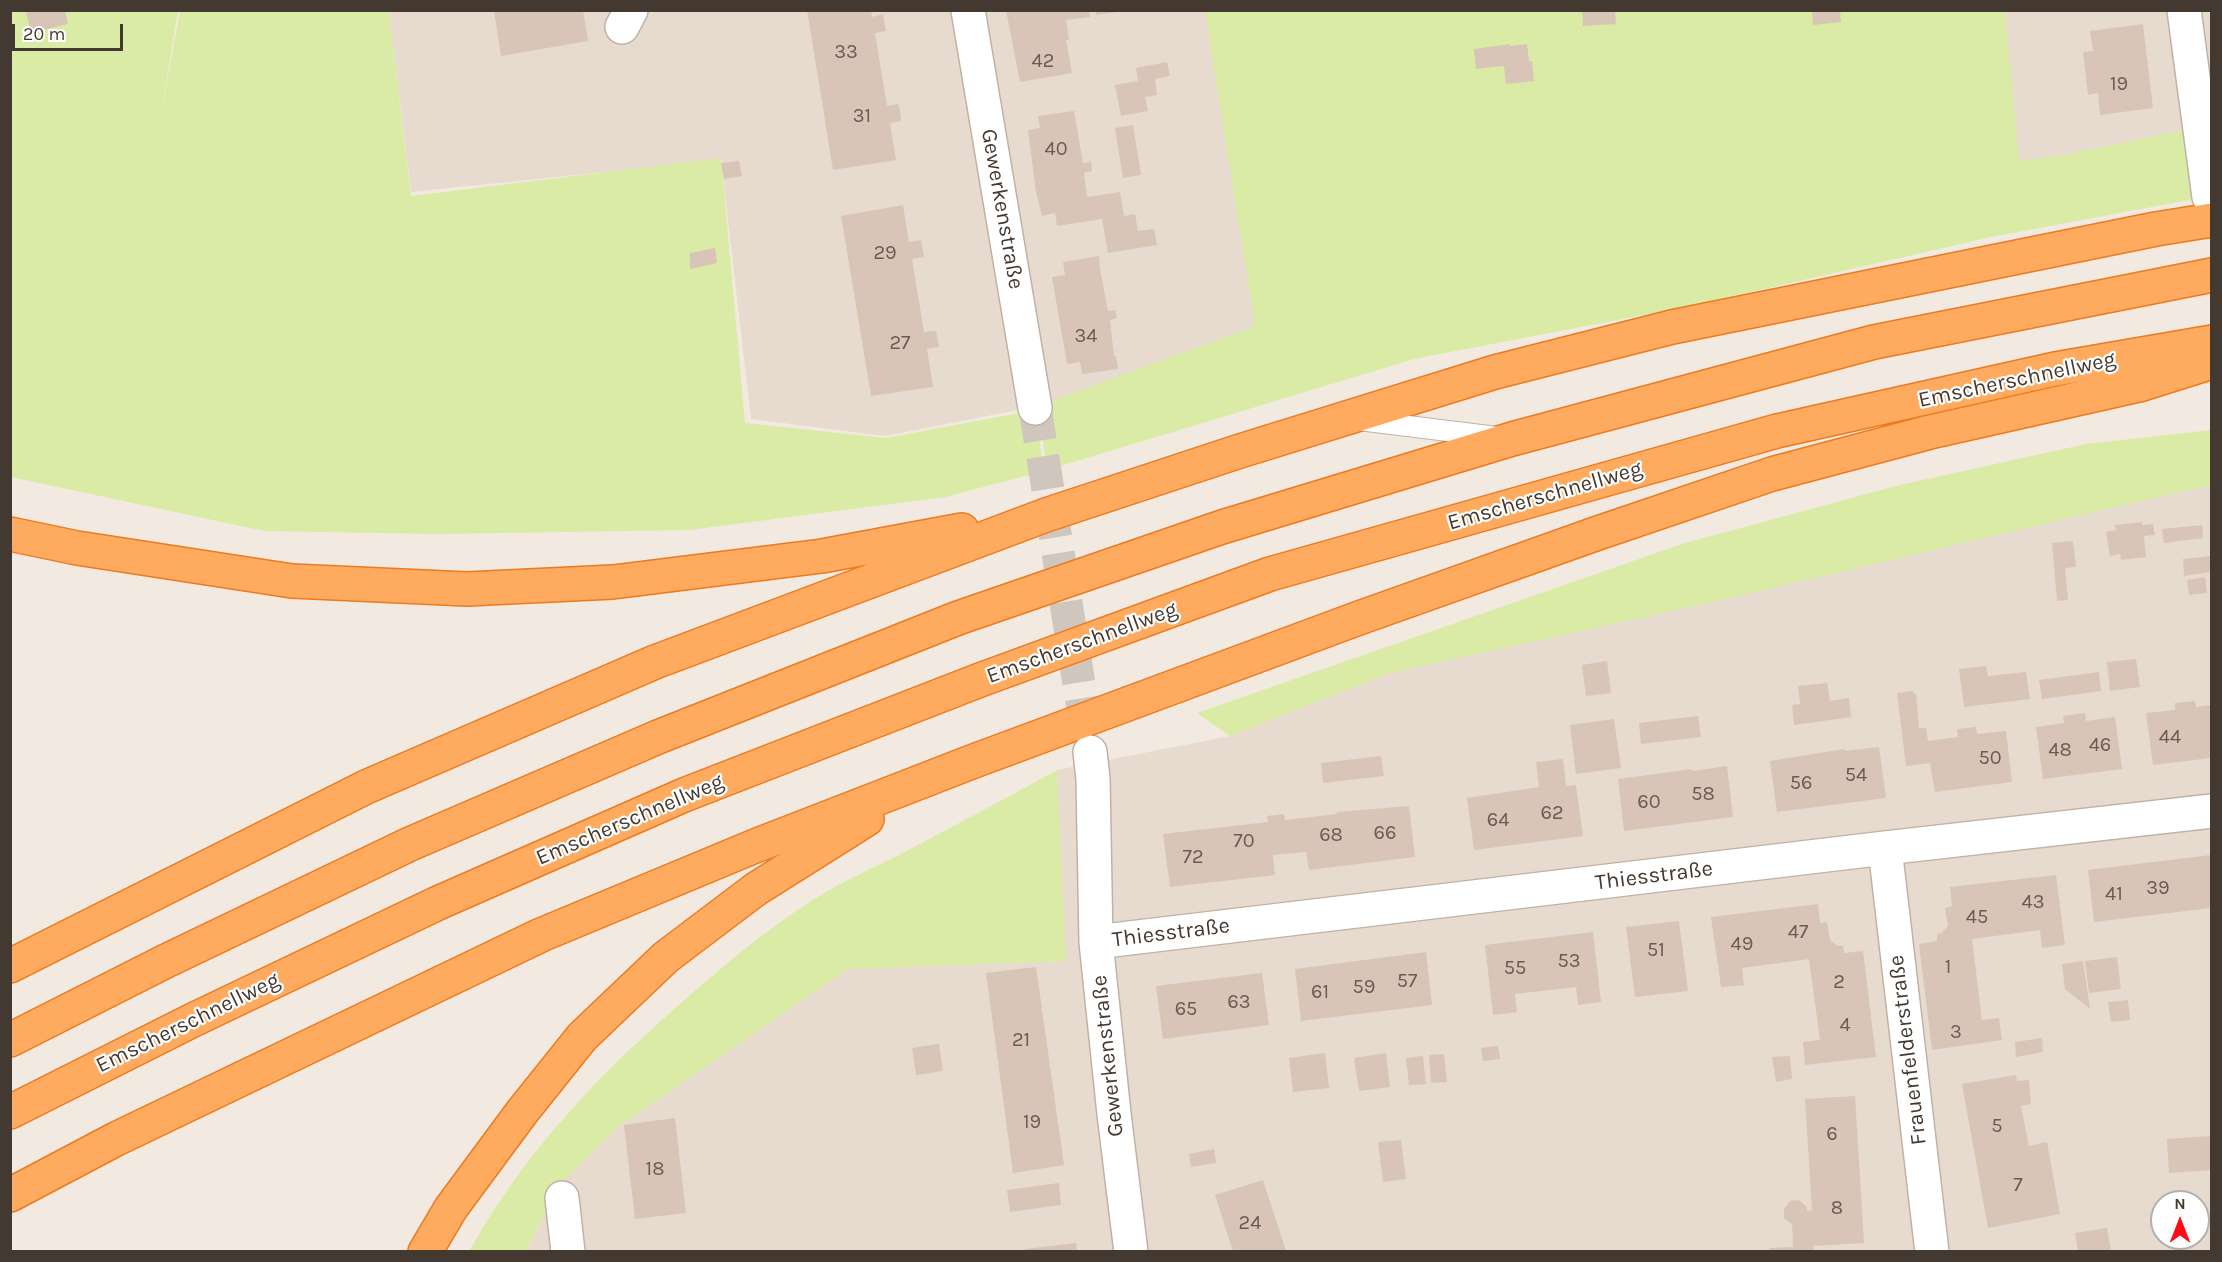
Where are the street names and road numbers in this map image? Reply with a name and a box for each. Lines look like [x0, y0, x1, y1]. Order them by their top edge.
street label: Gewerkenstraße [975, 127, 1029, 291]
street label: Emscherschnellweg [1916, 346, 2118, 414]
street label: Emscherschnellweg [1445, 456, 1645, 536]
street label: Emscherschnellweg [983, 596, 1181, 690]
street label: Emscherschnellweg [532, 769, 728, 871]
street label: Thiesstraße [1594, 856, 1714, 896]
street label: Thiesstraße [1111, 913, 1231, 953]
street label: Frauenfelderstraße [1883, 953, 1933, 1147]
street label: Emscherschnellweg [92, 967, 284, 1079]
street label: Gewerkenstraße [1086, 974, 1130, 1138]

